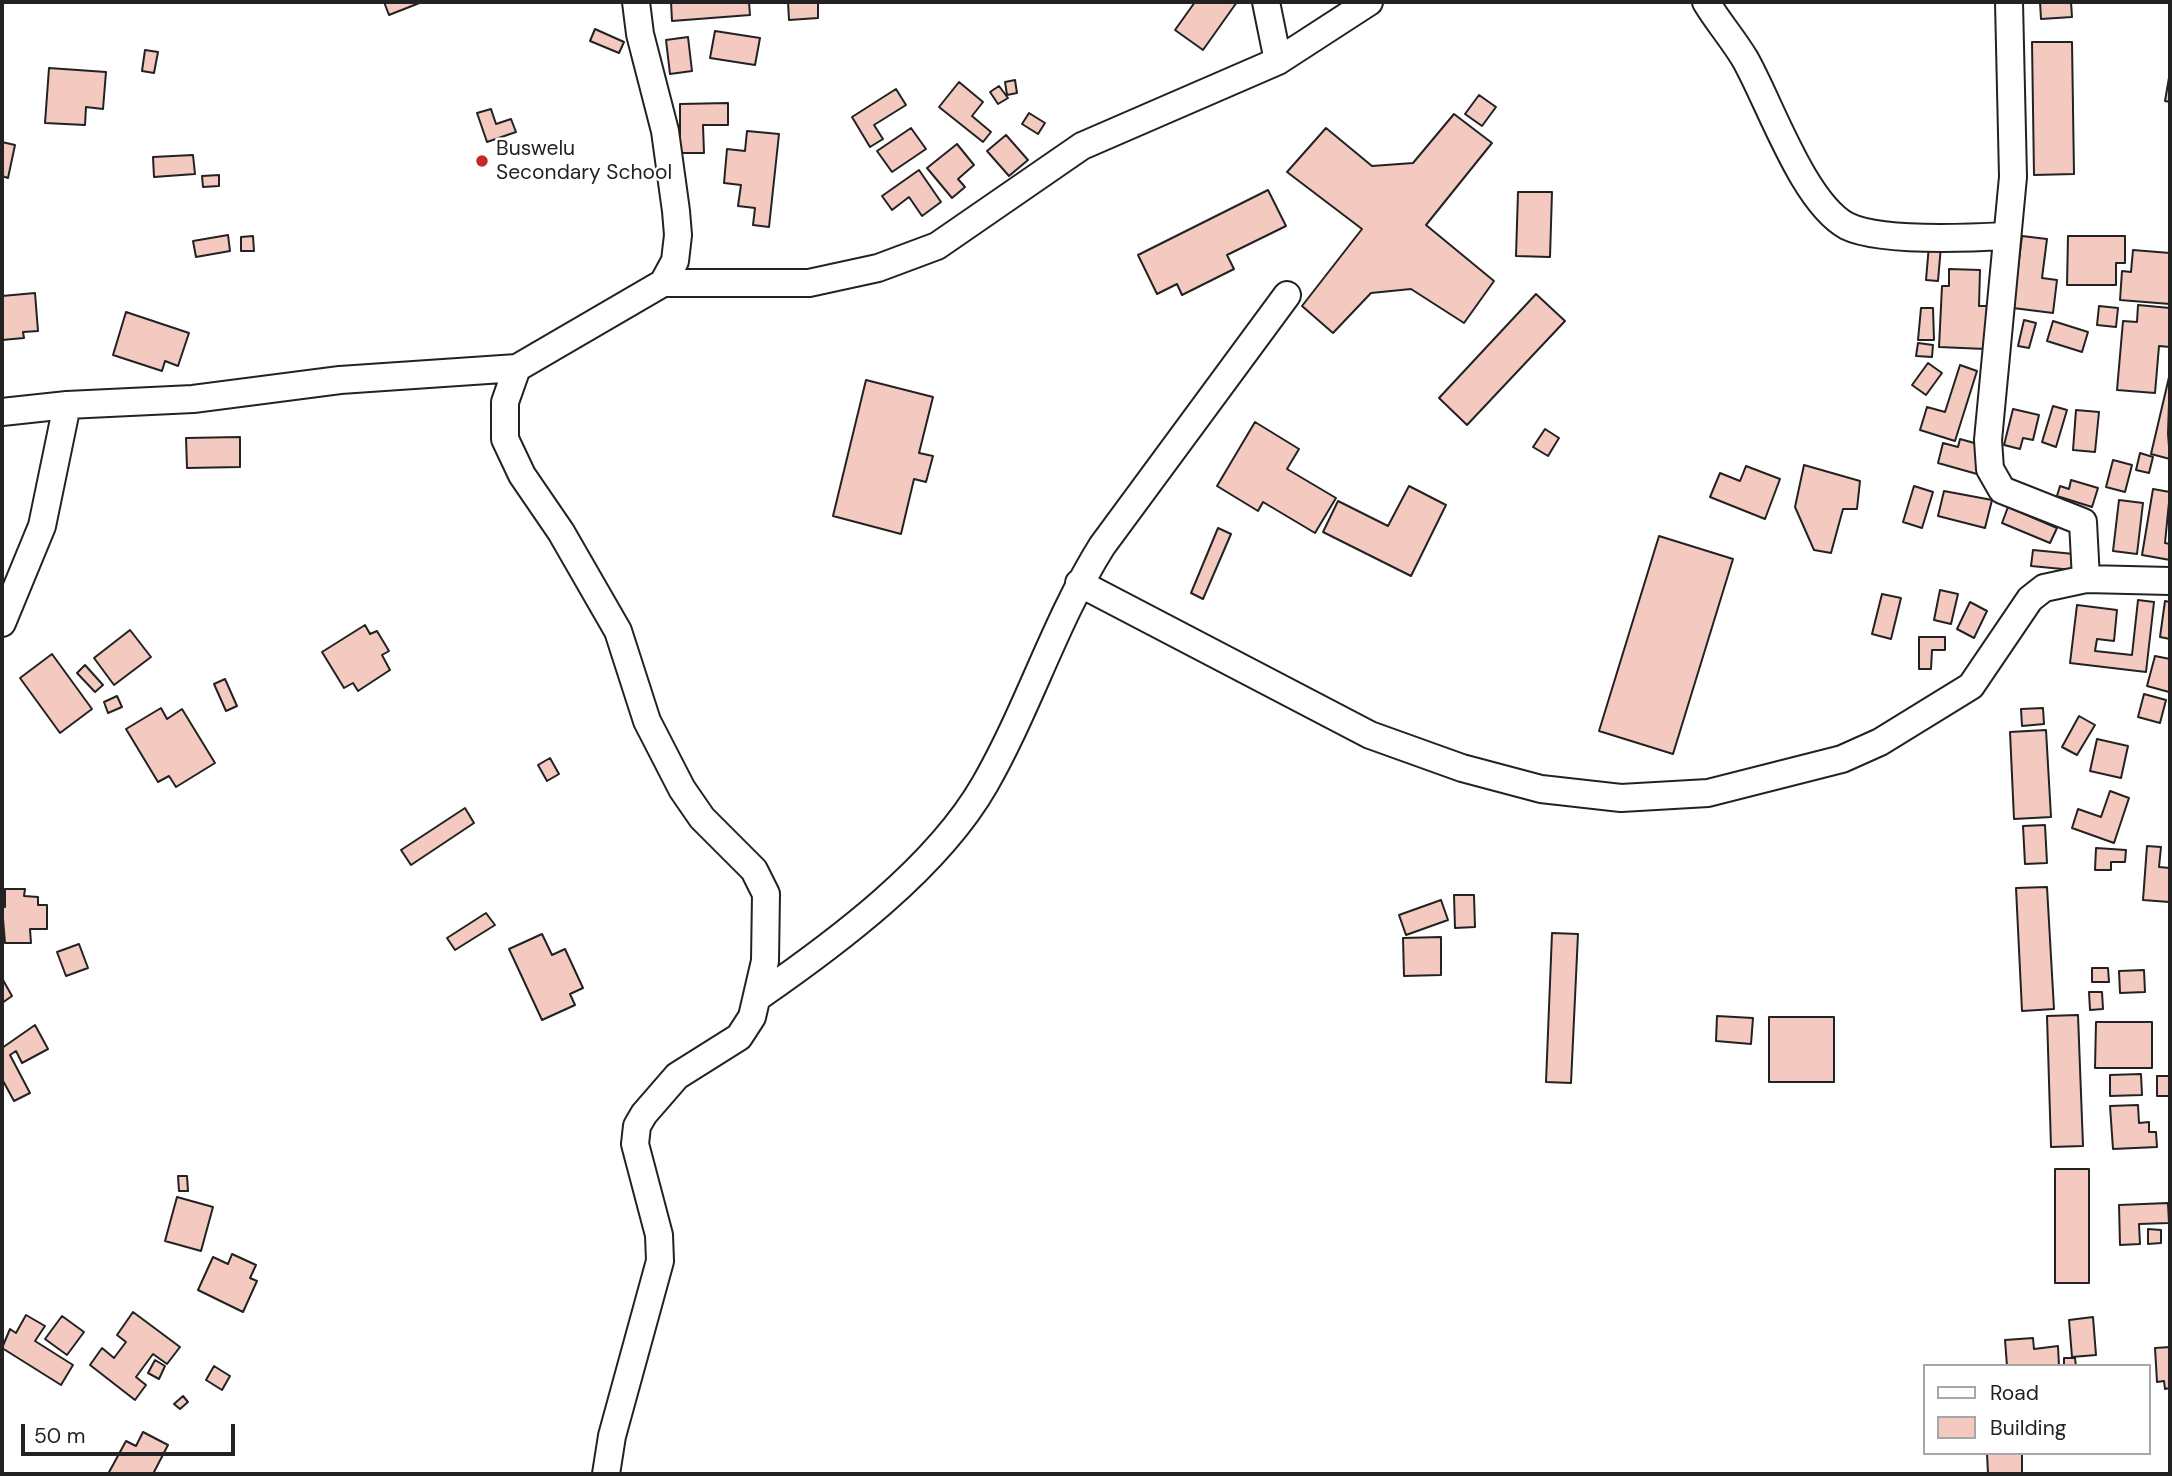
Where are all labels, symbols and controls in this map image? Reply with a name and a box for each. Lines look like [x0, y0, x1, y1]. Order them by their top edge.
place label: Buswelu Secondary School [496, 136, 672, 186]
marker: Buswelu Secondary School [474, 153, 490, 169]
legend [1924, 1364, 2151, 1455]
text: Road [1990, 1379, 2039, 1407]
scale bar [24, 1410, 238, 1454]
text: Building [1990, 1414, 2066, 1442]
text: 50 m [34, 1422, 85, 1450]

